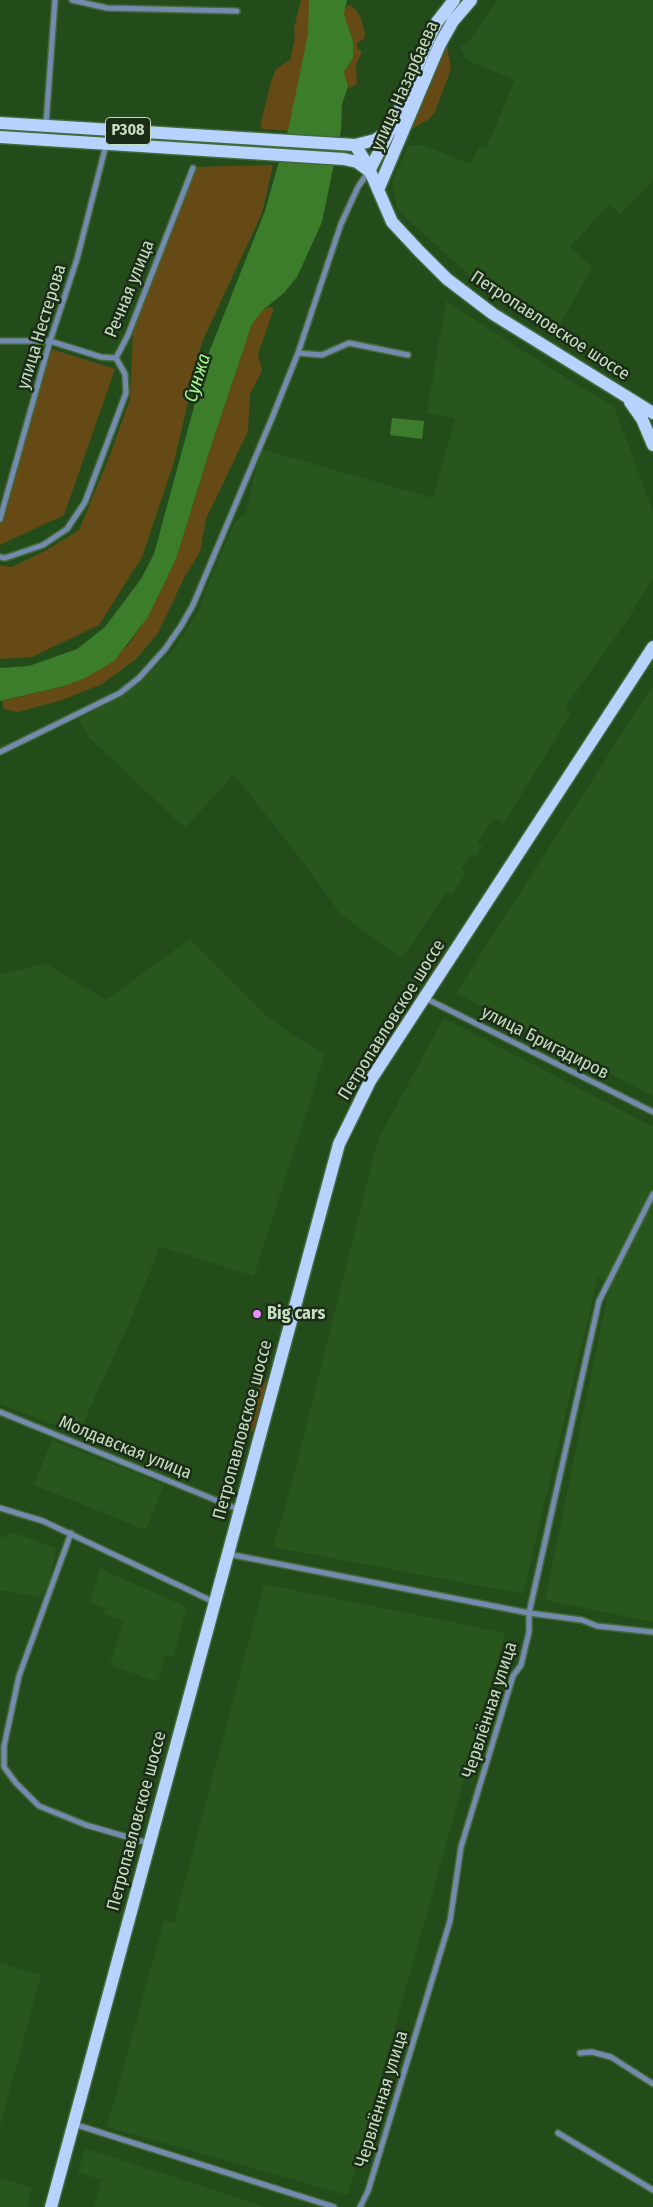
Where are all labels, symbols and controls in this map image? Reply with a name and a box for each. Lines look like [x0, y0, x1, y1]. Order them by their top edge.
street label: улица Назарбаева [367, 18, 443, 154]
road number: P308 [106, 118, 150, 144]
street label: Речная улица [101, 237, 159, 341]
street label: улица Нестерова [13, 262, 71, 392]
street label: Петропавловское шоссе [466, 267, 634, 385]
water label: Сунжа [180, 351, 216, 405]
street label: Петропавловское шоссе [334, 936, 450, 1104]
street label: улица Бригадиров [478, 1002, 612, 1084]
place label: Big cars [267, 1303, 325, 1325]
marker: Big cars [251, 1308, 263, 1320]
street label: Петропавловское шоссе [209, 1338, 277, 1522]
street label: Молдавская улица [56, 1412, 194, 1484]
street label: Червлённая улица [458, 1639, 522, 1781]
street label: Петропавловское шоссе [103, 1729, 171, 1913]
street label: Червлённая улица [351, 2028, 413, 2170]

